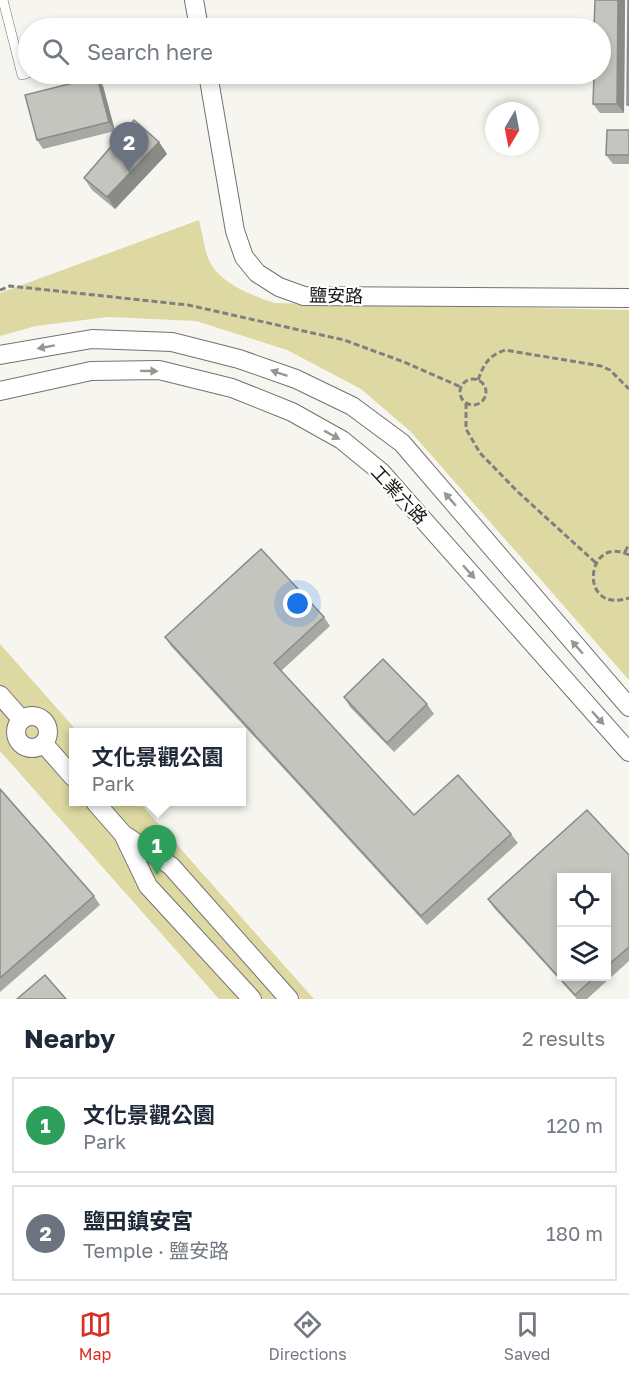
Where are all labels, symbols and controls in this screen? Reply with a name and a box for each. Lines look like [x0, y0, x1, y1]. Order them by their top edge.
search box [18, 18, 611, 84]
icon: search [39, 35, 72, 68]
text: Search here [87, 38, 213, 65]
north arrow [485, 102, 539, 156]
pin: 2 [110, 122, 148, 172]
street label: 鹽安路 [309, 284, 363, 306]
one-way arrow [36, 343, 55, 352]
one-way arrow [140, 366, 159, 375]
one-way arrow [270, 368, 288, 377]
one-way arrow [324, 429, 340, 440]
street label: 工業六路 [367, 460, 432, 528]
one-way arrow [444, 492, 457, 507]
one-way arrow [462, 564, 475, 579]
your location [283, 589, 312, 618]
one-way arrow [570, 639, 584, 654]
one-way arrow [591, 710, 604, 725]
popup [69, 728, 246, 806]
text: 文化景觀公園 [91, 743, 224, 770]
text: Park [91, 771, 135, 795]
pin: 1 [138, 826, 176, 875]
map controls [557, 873, 611, 981]
button: locate [557, 873, 611, 927]
button: layers [557, 927, 611, 981]
text: Nearby [24, 1023, 115, 1054]
text: 2 results [522, 1026, 605, 1050]
text: 文化景觀公園 [83, 1101, 215, 1128]
text: 1 [40, 1113, 51, 1137]
text: 120 m [547, 1113, 603, 1137]
text: Park [83, 1129, 126, 1153]
text: 鹽田鎮安宮 [83, 1207, 193, 1234]
text: 2 [39, 1221, 52, 1245]
text: 180 m [546, 1221, 603, 1245]
text: Temple · 鹽安路 [83, 1238, 229, 1262]
tab: Map [79, 1308, 112, 1364]
tab: Directions [269, 1308, 347, 1364]
tab: Saved [504, 1308, 550, 1364]

